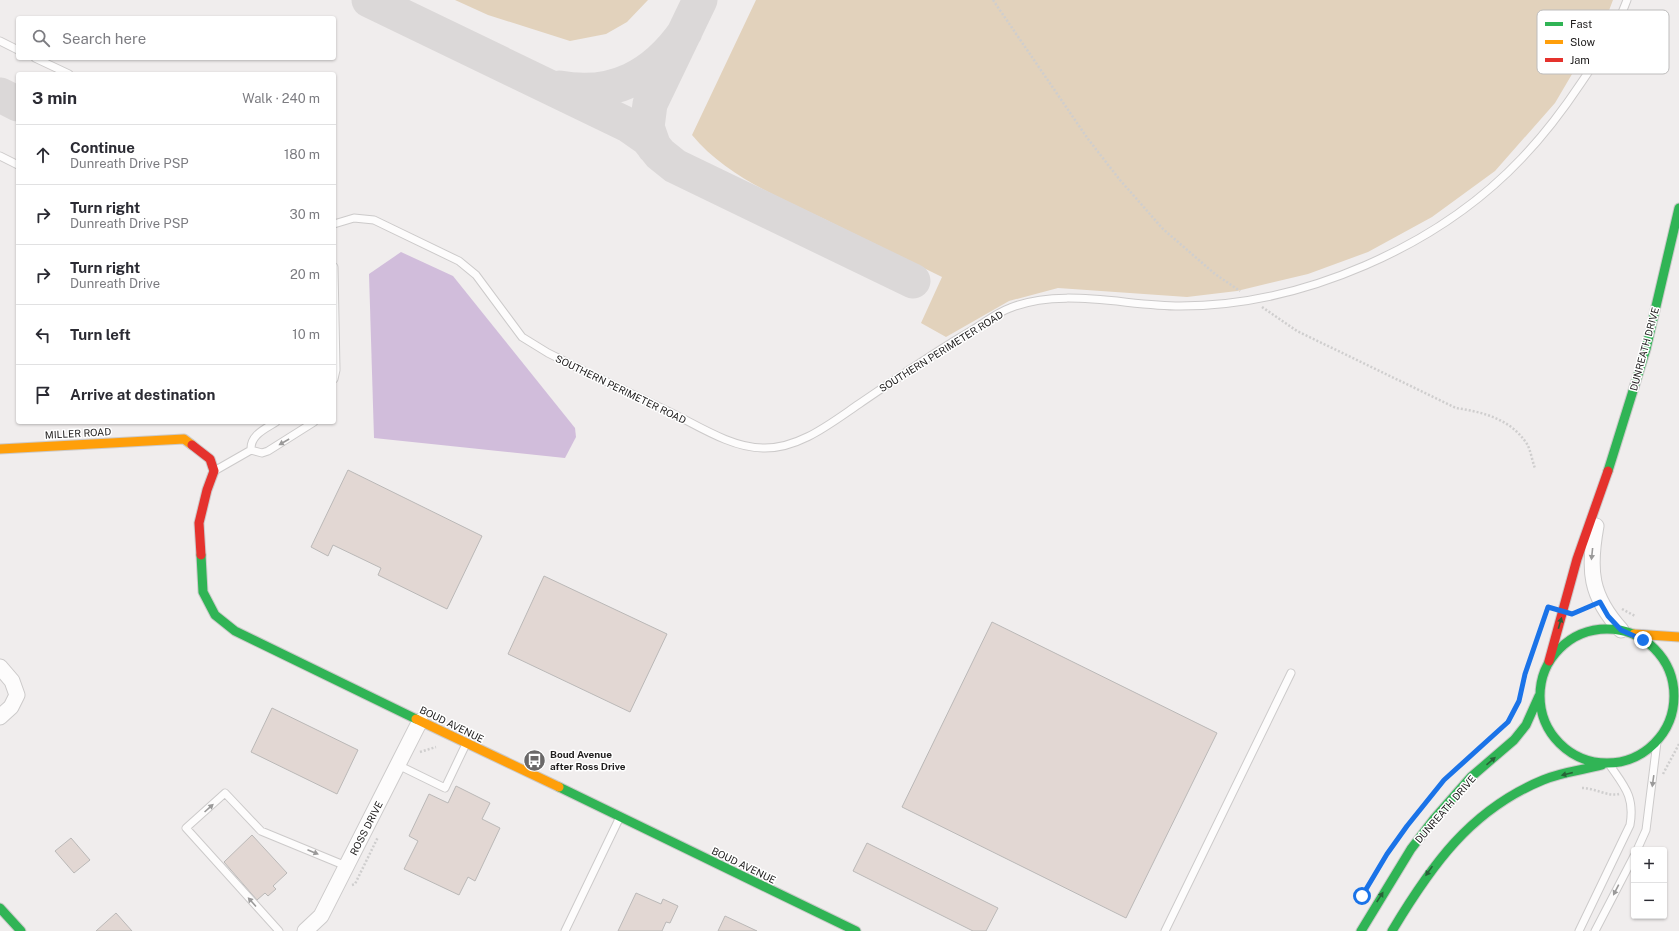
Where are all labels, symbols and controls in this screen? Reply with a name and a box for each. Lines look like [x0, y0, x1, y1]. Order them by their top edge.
legend [1537, 10, 1669, 74]
search box [16, 16, 336, 60]
text: Fast [1570, 18, 1592, 30]
icon: search [30, 27, 52, 49]
text: Search here [62, 30, 146, 47]
text: Slow [1570, 36, 1596, 48]
text: Jam [1570, 54, 1590, 66]
text: 3 min [32, 88, 77, 108]
text: Walk · 240 m [242, 91, 320, 106]
text: Continue [70, 139, 135, 156]
icon: ahead [32, 144, 54, 166]
text: 180 m [284, 147, 320, 162]
text: Dunreath Drive PSP [70, 156, 189, 171]
text: Turn right [70, 199, 140, 216]
icon: right [32, 204, 54, 226]
text: 30 m [290, 207, 320, 222]
text: Dunreath Drive PSP [70, 216, 189, 231]
text: Turn right [70, 259, 140, 276]
icon: right [32, 264, 54, 286]
text: 20 m [290, 267, 320, 282]
text: Dunreath Drive [70, 276, 160, 291]
street label: DUNREATH DRIVE [1627, 306, 1661, 392]
street label: SOUTHERN PERIMETER ROAD [877, 308, 1005, 394]
icon: left [32, 324, 54, 346]
text: Turn left [70, 326, 131, 343]
text: 10 m [292, 327, 320, 342]
street label: SOUTHERN PERIMETER ROAD [554, 352, 688, 426]
icon: arrive [32, 384, 54, 406]
text: Arrive at destination [70, 386, 215, 403]
street label: MILLER ROAD [45, 425, 112, 441]
one-way arrow [278, 439, 290, 446]
one-way arrow [1589, 547, 1596, 560]
one-way arrow [1557, 617, 1563, 629]
route end [1634, 631, 1652, 649]
street label: BOUD AVENUE [418, 703, 486, 745]
bus stop icon: Boud Avenue after Ross Drive [521, 747, 547, 773]
place label: Boud Avenue after Ross Drive [550, 748, 626, 772]
one-way arrow [1485, 756, 1496, 765]
one-way arrow [1560, 771, 1573, 777]
street label: DUNREATH DRIVE [1412, 773, 1478, 845]
one-way arrow [1650, 775, 1656, 787]
street label: ROSS DRIVE [347, 799, 385, 857]
one-way arrow [203, 803, 214, 812]
street label: BOUD AVENUE [710, 844, 778, 886]
map controls [1631, 847, 1667, 919]
button: + [1631, 847, 1667, 883]
one-way arrow [307, 850, 319, 856]
one-way arrow [1425, 865, 1433, 876]
button: − [1631, 883, 1667, 919]
one-way arrow [1613, 884, 1619, 896]
route start [1353, 887, 1371, 905]
one-way arrow [1376, 892, 1384, 902]
one-way arrow [248, 897, 257, 907]

